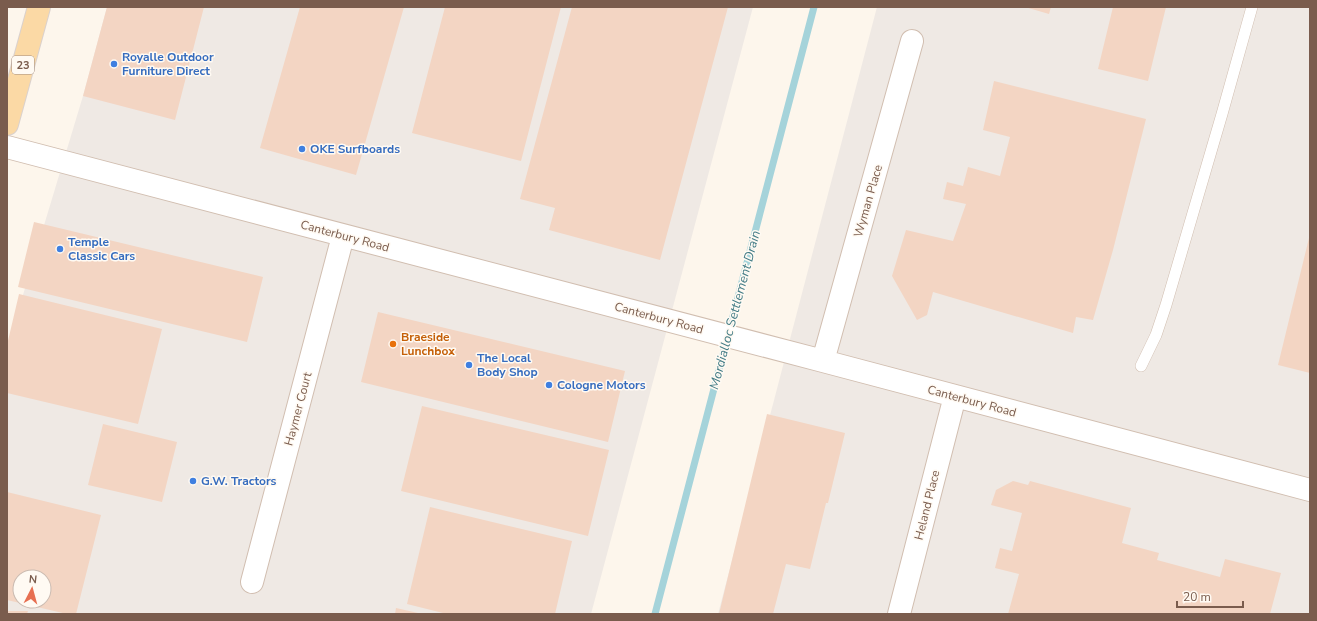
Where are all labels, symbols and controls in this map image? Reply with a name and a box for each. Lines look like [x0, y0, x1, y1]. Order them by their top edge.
place label: Royalle Outdoor Furniture Direct [122, 49, 214, 79]
road number: 23 [12, 56, 34, 74]
marker: Royalle Outdoor Furniture Direct [109, 59, 119, 69]
place label: OKE Surfboards [310, 141, 400, 157]
marker: OKE Surfboards [297, 144, 307, 154]
street label: Wyman Place [850, 163, 886, 239]
street label: Canterbury Road [299, 216, 391, 256]
water label: Mordialloc Settlement Drain [705, 228, 765, 392]
place label: Temple Classic Cars [68, 234, 135, 264]
marker: Temple Classic Cars [55, 244, 65, 254]
street label: Canterbury Road [613, 298, 705, 338]
place label: Braeside Lunchbox [401, 329, 455, 359]
marker: Braeside Lunchbox [388, 339, 398, 349]
place label: The Local Body Shop [477, 350, 538, 380]
marker: The Local Body Shop [464, 360, 474, 370]
street label: Haymer Court [281, 370, 316, 448]
place label: Cologne Motors [557, 377, 646, 393]
marker: Cologne Motors [544, 380, 554, 390]
street label: Canterbury Road [926, 381, 1018, 421]
street label: Heland Place [911, 468, 943, 542]
place label: G.W. Tractors [201, 473, 277, 489]
marker: G.W. Tractors [188, 476, 198, 486]
north arrow [12, 569, 52, 609]
text: N [28, 572, 38, 587]
scale bar [1177, 583, 1243, 609]
text: 20 m [1183, 589, 1211, 605]

